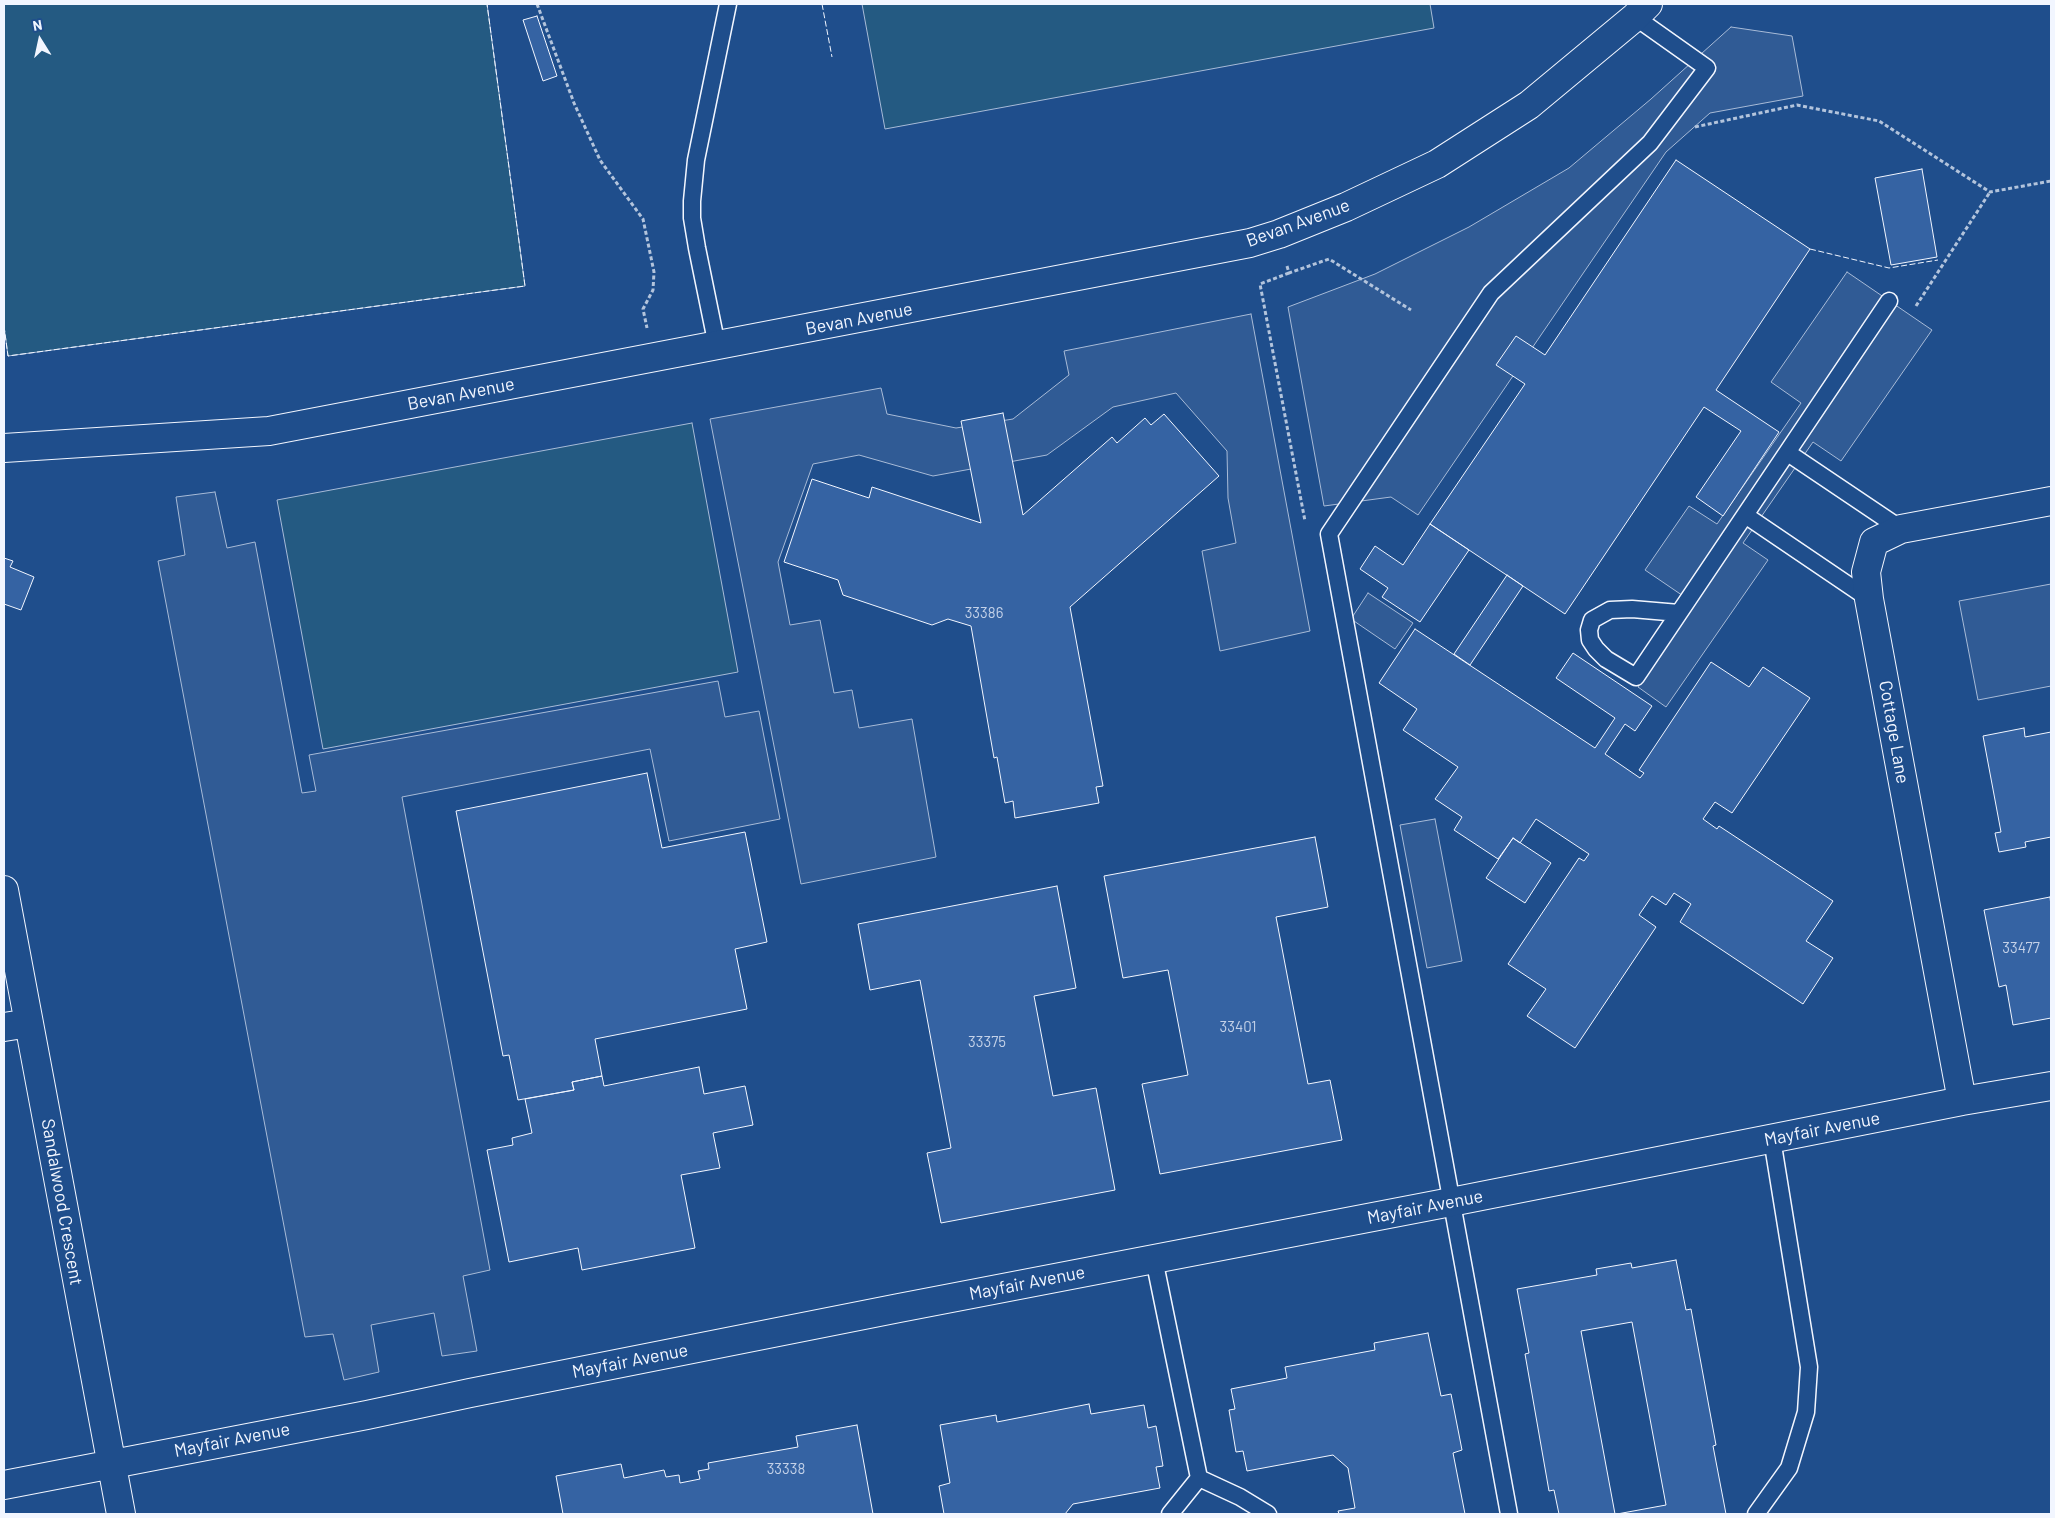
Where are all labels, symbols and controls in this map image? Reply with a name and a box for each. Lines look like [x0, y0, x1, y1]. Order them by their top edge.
north arrow [15, 15, 65, 65]
text: N [31, 16, 43, 34]
street label: Bevan Avenue [1243, 194, 1353, 252]
street label: Bevan Avenue [804, 298, 914, 340]
street label: Bevan Avenue [406, 373, 516, 415]
house number: 33386 [965, 604, 1003, 622]
street label: Cottage Lane [1874, 679, 1914, 785]
house number: 33477 [2002, 939, 2040, 957]
house number: 33401 [1219, 1018, 1257, 1036]
house number: 33375 [968, 1033, 1006, 1051]
street label: Mayfair Avenue [1762, 1107, 1882, 1151]
street label: Sandalwood Crescent [37, 1117, 87, 1287]
street label: Mayfair Avenue [1365, 1185, 1485, 1229]
street label: Mayfair Avenue [967, 1261, 1087, 1305]
street label: Mayfair Avenue [570, 1339, 690, 1383]
street label: Mayfair Avenue [172, 1418, 292, 1462]
house number: 33338 [767, 1460, 805, 1478]

